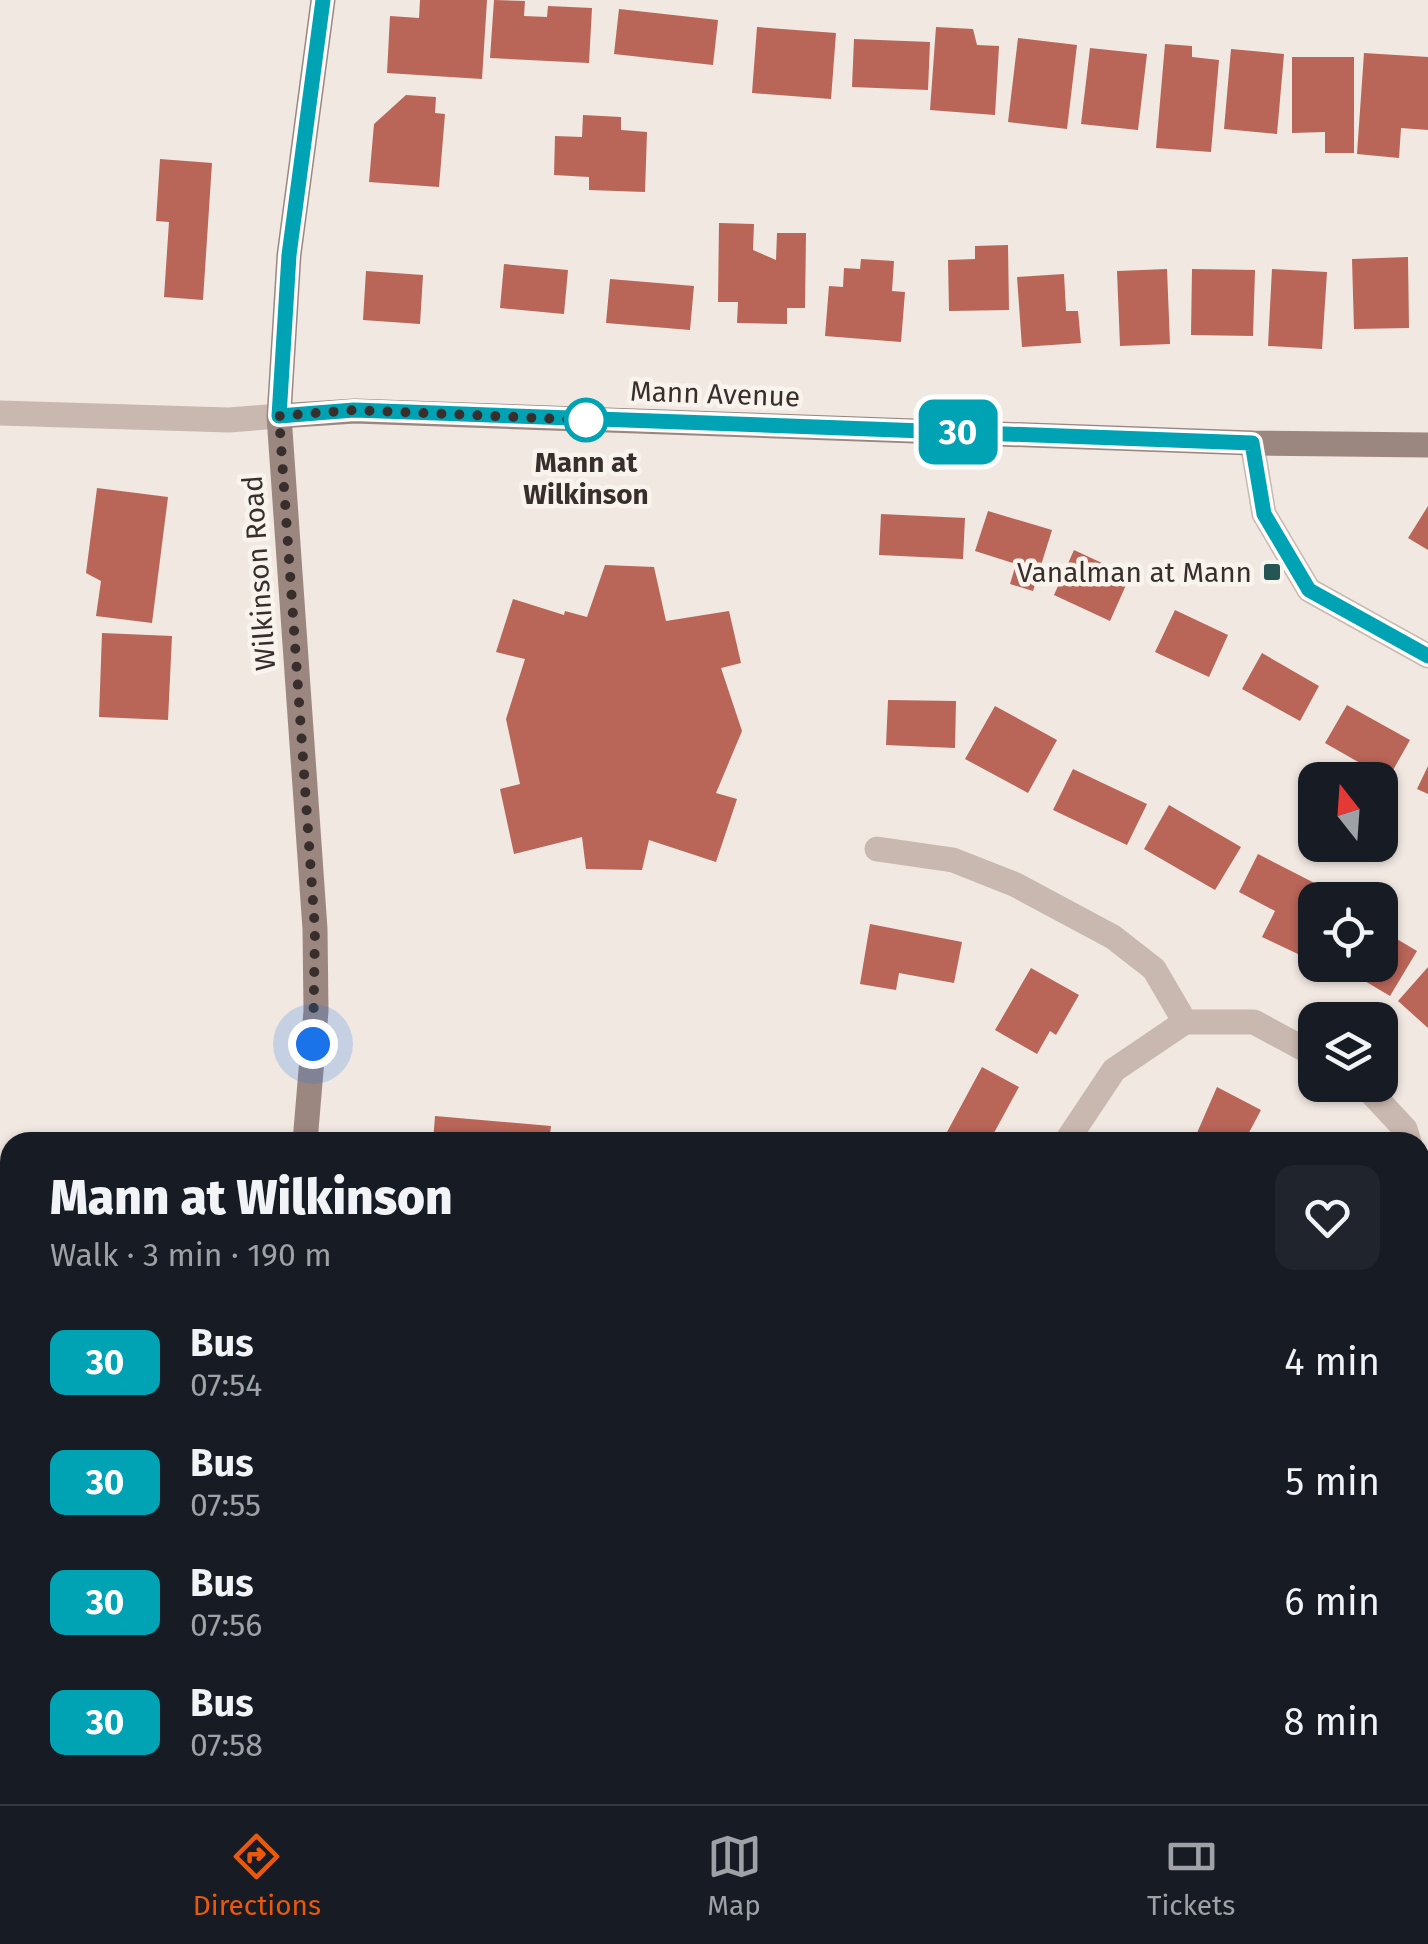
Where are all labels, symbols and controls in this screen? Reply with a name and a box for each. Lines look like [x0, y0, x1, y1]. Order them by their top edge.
street label: Mann Avenue [629, 375, 801, 413]
marker: Mann at Wilkinson [565, 399, 607, 441]
line badge: 30 [913, 400, 1003, 464]
text: 30 [939, 411, 977, 453]
place label: Mann at Wilkinson [523, 446, 649, 511]
street label: Wilkinson Road [236, 474, 282, 672]
place label: Vanalman at Mann [1017, 556, 1252, 589]
marker: Vanalman at Mann [1261, 561, 1283, 583]
north arrow [1298, 762, 1398, 862]
map controls [1298, 762, 1398, 1102]
button: locate [1298, 882, 1398, 982]
button: layers [1298, 1002, 1398, 1102]
your location [288, 1019, 338, 1069]
button: heart [1275, 1165, 1380, 1270]
text: Mann at Wilkinson [50, 1169, 453, 1227]
text: Walk · 3 min · 190 m [50, 1236, 332, 1274]
text: Bus [190, 1320, 254, 1366]
text: 4 min [1284, 1339, 1380, 1385]
text: 30 [86, 1341, 124, 1383]
text: 07:54 [190, 1366, 262, 1404]
text: Bus [190, 1440, 254, 1486]
text: 5 min [1285, 1459, 1380, 1505]
text: 30 [86, 1461, 124, 1503]
text: 07:55 [190, 1486, 261, 1524]
text: Bus [190, 1560, 254, 1606]
text: 6 min [1284, 1579, 1380, 1625]
text: 30 [86, 1581, 124, 1623]
text: 07:56 [190, 1606, 262, 1644]
text: Bus [190, 1680, 254, 1726]
text: 8 min [1283, 1699, 1380, 1745]
text: 30 [86, 1701, 124, 1743]
text: 07:58 [190, 1726, 263, 1764]
tab: Directions [193, 1829, 321, 1922]
tab: Map [707, 1829, 762, 1922]
tab: Tickets [1147, 1829, 1235, 1922]

